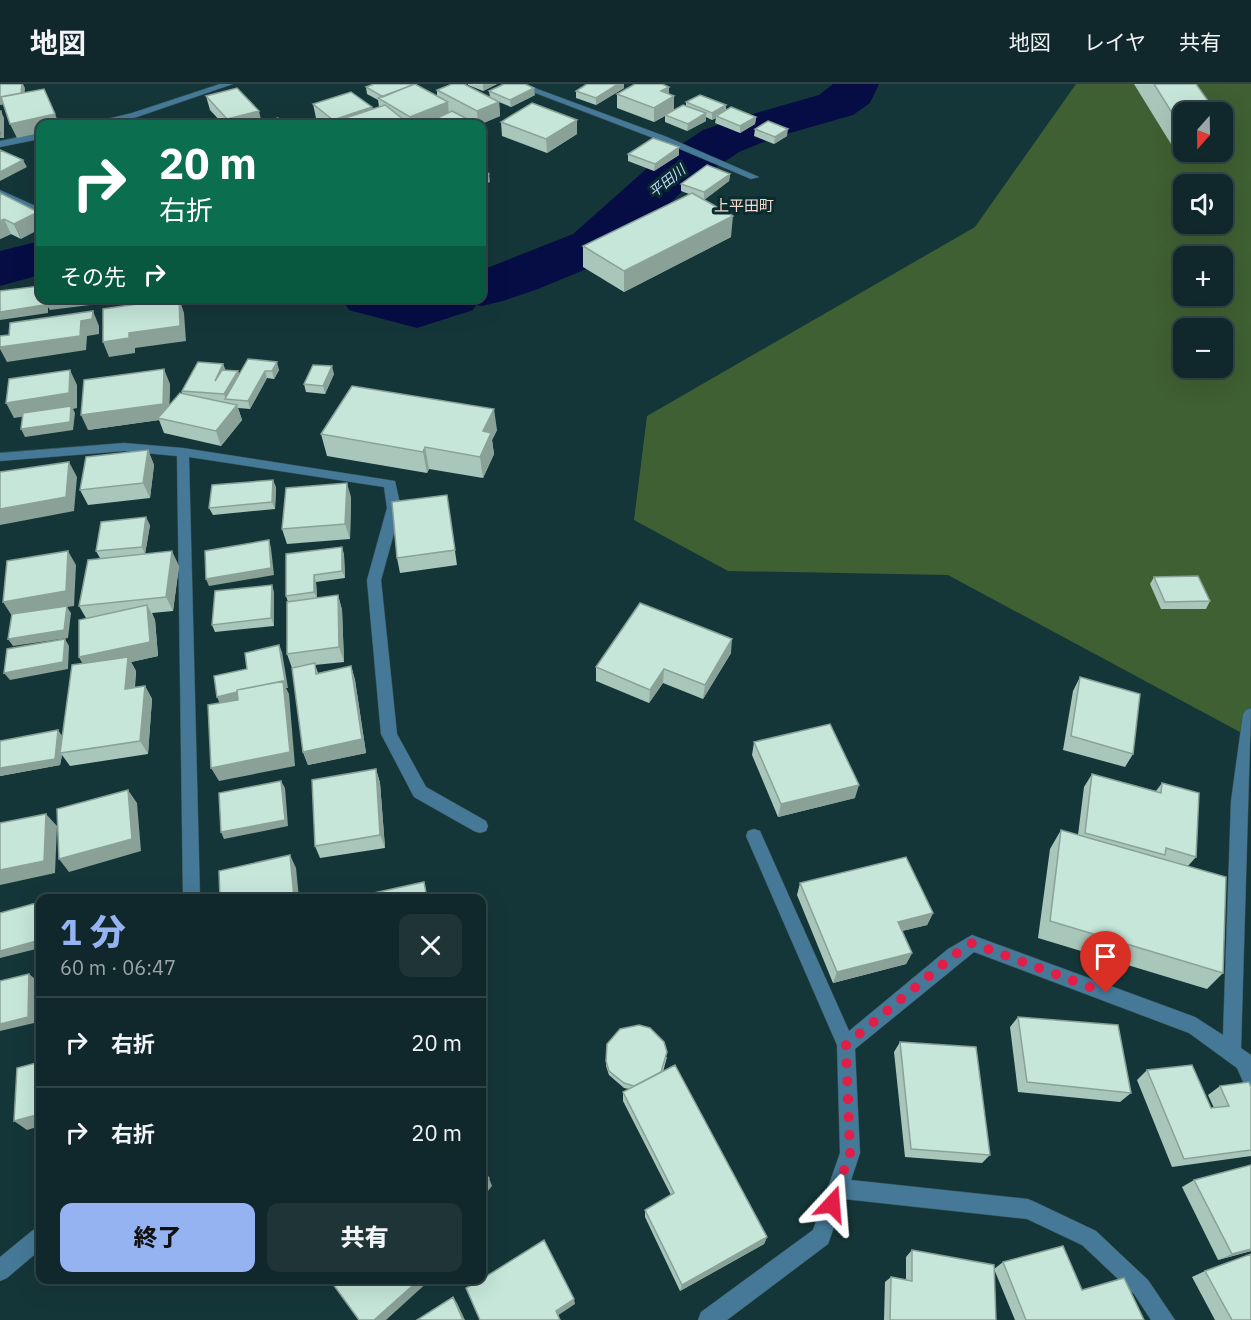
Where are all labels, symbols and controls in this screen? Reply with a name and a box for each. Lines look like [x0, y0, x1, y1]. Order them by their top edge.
text: 地図 [30, 24, 86, 61]
text: 地図 [1009, 28, 1051, 56]
text: レイヤ [1084, 28, 1146, 56]
text: 共有 [1179, 28, 1221, 56]
north arrow [1173, 102, 1233, 162]
map controls [1173, 102, 1233, 378]
text: 20 m [159, 136, 257, 191]
icon: right [60, 144, 138, 222]
water label: 平田川 [645, 160, 691, 201]
button: sound [1173, 174, 1233, 234]
text: 右折 [159, 192, 213, 227]
district label: 上平田町 [714, 196, 774, 215]
button: + [1173, 246, 1233, 306]
icon: right [138, 258, 171, 291]
text: その先 [60, 262, 126, 291]
button: − [1173, 318, 1233, 378]
text: 1 分 [60, 908, 126, 955]
button: close [399, 914, 462, 977]
pin [1080, 931, 1131, 993]
icon: arrive [1089, 940, 1122, 973]
text: 60 m · 06:47 [60, 954, 176, 981]
icon: right [60, 1026, 93, 1059]
text: 20 m [411, 1028, 462, 1057]
text: 右折 [111, 1029, 155, 1058]
icon: right [60, 1116, 93, 1149]
text: 20 m [411, 1118, 462, 1147]
text: 右折 [111, 1119, 155, 1148]
position arrow [800, 1172, 864, 1236]
button: 終了 [60, 1203, 255, 1272]
button: 共有 [267, 1203, 462, 1272]

